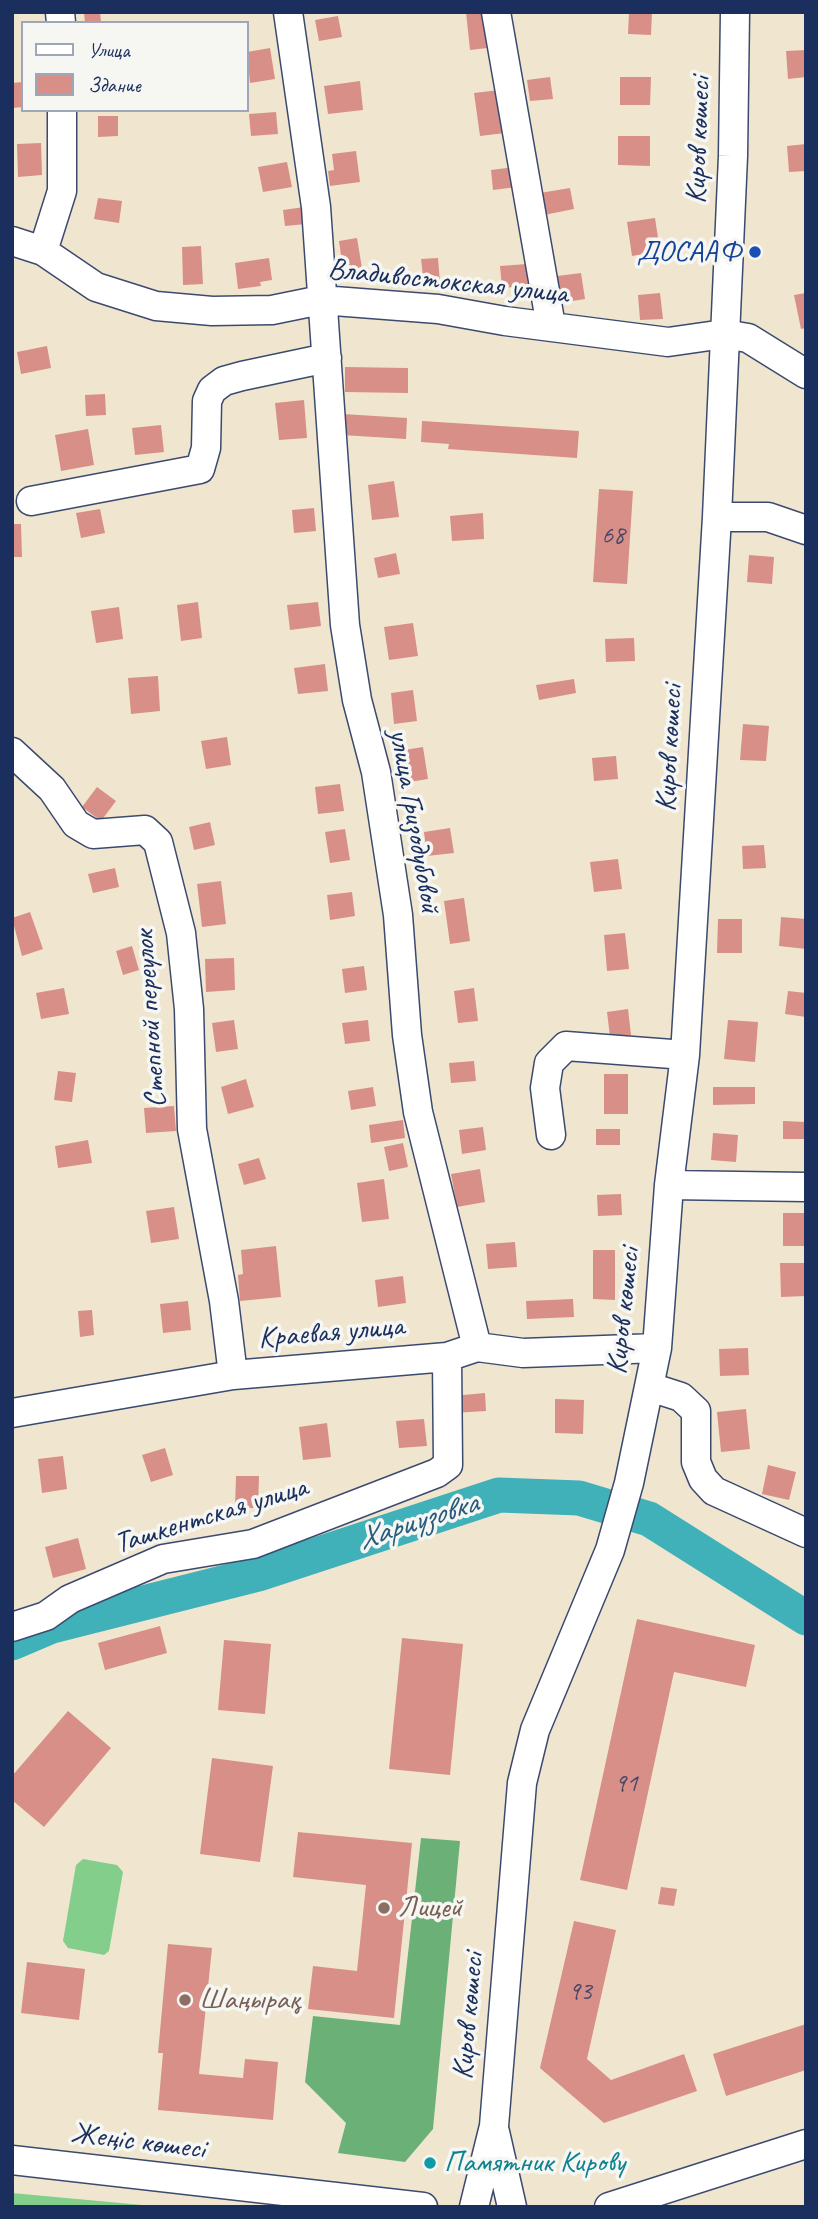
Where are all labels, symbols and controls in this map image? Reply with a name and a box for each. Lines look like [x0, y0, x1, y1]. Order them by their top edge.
legend [21, 21, 248, 112]
text: Улица [88, 37, 130, 63]
text: Здание [88, 72, 141, 98]
street label: Киров көшесі [679, 76, 719, 204]
place label: ДОСААФ [637, 234, 741, 270]
marker: ДОСААФ [747, 244, 763, 260]
street label: Владивостокская улица [326, 252, 570, 312]
house number: 68 [601, 520, 625, 552]
street label: Киров көшесі [649, 684, 691, 812]
street label: улица Гризодубовой [380, 726, 448, 916]
street label: Степной переулок [127, 929, 175, 1109]
street label: Киров көшесі [599, 1246, 649, 1376]
street label: Краевая улица [257, 1309, 405, 1357]
street label: Ташкентская улица [110, 1470, 312, 1562]
water label: Хариузовка [353, 1485, 483, 1559]
house number: 91 [614, 1768, 638, 1800]
place label: Лицей [398, 1890, 462, 1926]
marker: Лицей [376, 1900, 392, 1916]
street label: Киров көшесі [446, 1951, 492, 2081]
house number: 93 [568, 1976, 592, 2008]
place label: Шаңырақ [199, 1982, 301, 2018]
marker: Шаңырақ [177, 1992, 193, 2008]
street label: Жеңіс көшесі [69, 2116, 207, 2168]
place label: Памятник Кирову [444, 2145, 625, 2181]
marker: Памятник Кирову [422, 2155, 438, 2171]

